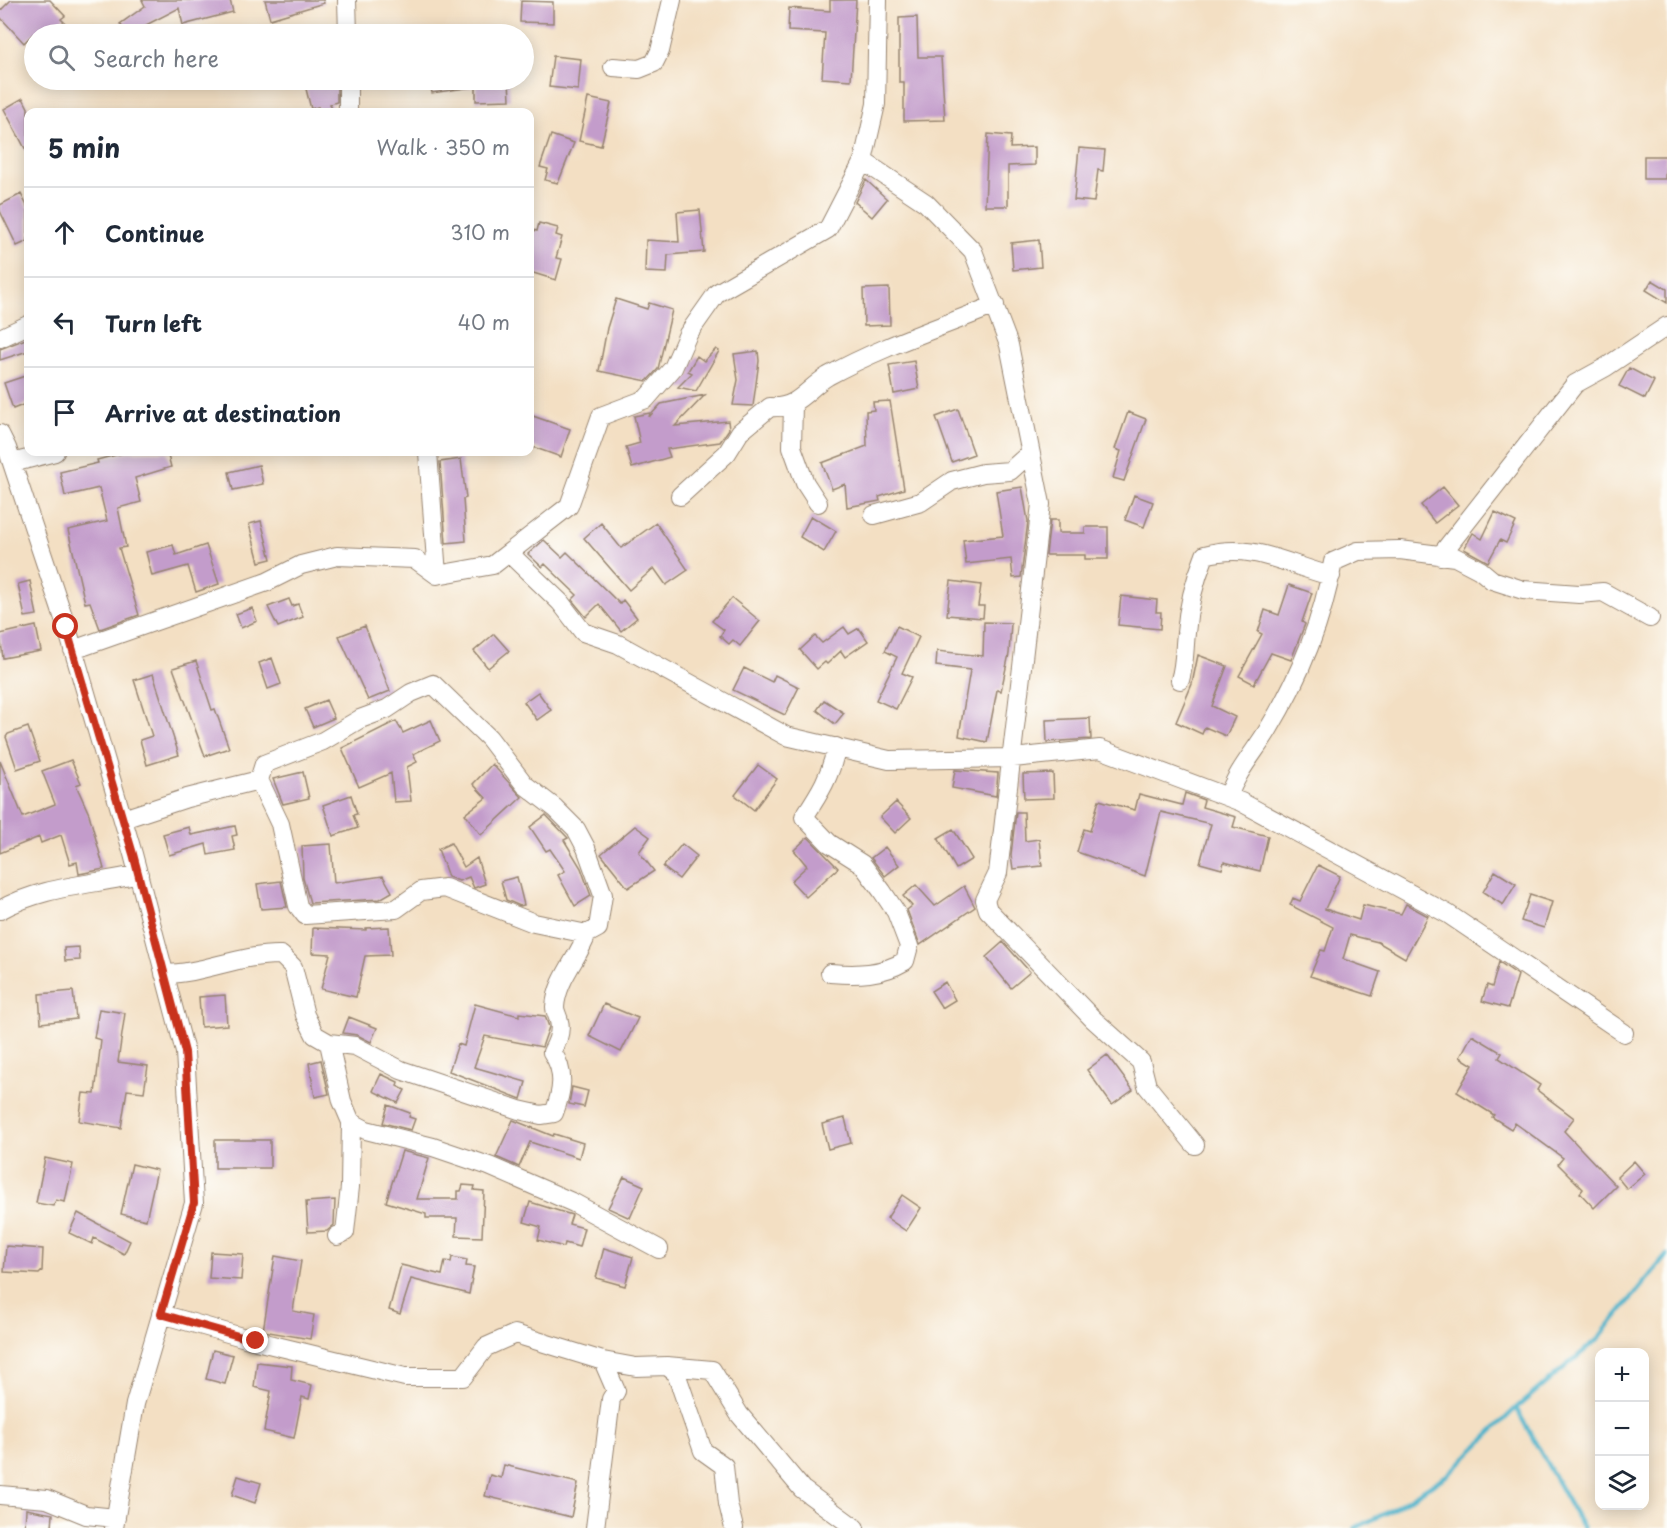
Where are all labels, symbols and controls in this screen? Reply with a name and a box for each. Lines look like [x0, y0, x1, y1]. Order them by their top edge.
search box [24, 24, 534, 90]
icon: search [45, 41, 78, 74]
text: Search here [93, 41, 219, 74]
text: 5 min [48, 128, 120, 167]
text: Walk · 350 m [377, 132, 510, 162]
icon: ahead [48, 216, 81, 249]
text: Continue [105, 216, 204, 249]
text: 310 m [450, 217, 510, 247]
icon: left [48, 306, 81, 339]
text: Turn left [105, 306, 202, 339]
text: 40 m [458, 307, 510, 337]
icon: arrive [48, 396, 81, 429]
text: Arrive at destination [105, 396, 341, 429]
route start [52, 613, 78, 639]
route end [242, 1327, 268, 1353]
map controls [1595, 1348, 1649, 1510]
button: + [1595, 1348, 1649, 1402]
button: − [1595, 1402, 1649, 1456]
button: layers [1595, 1456, 1649, 1510]

